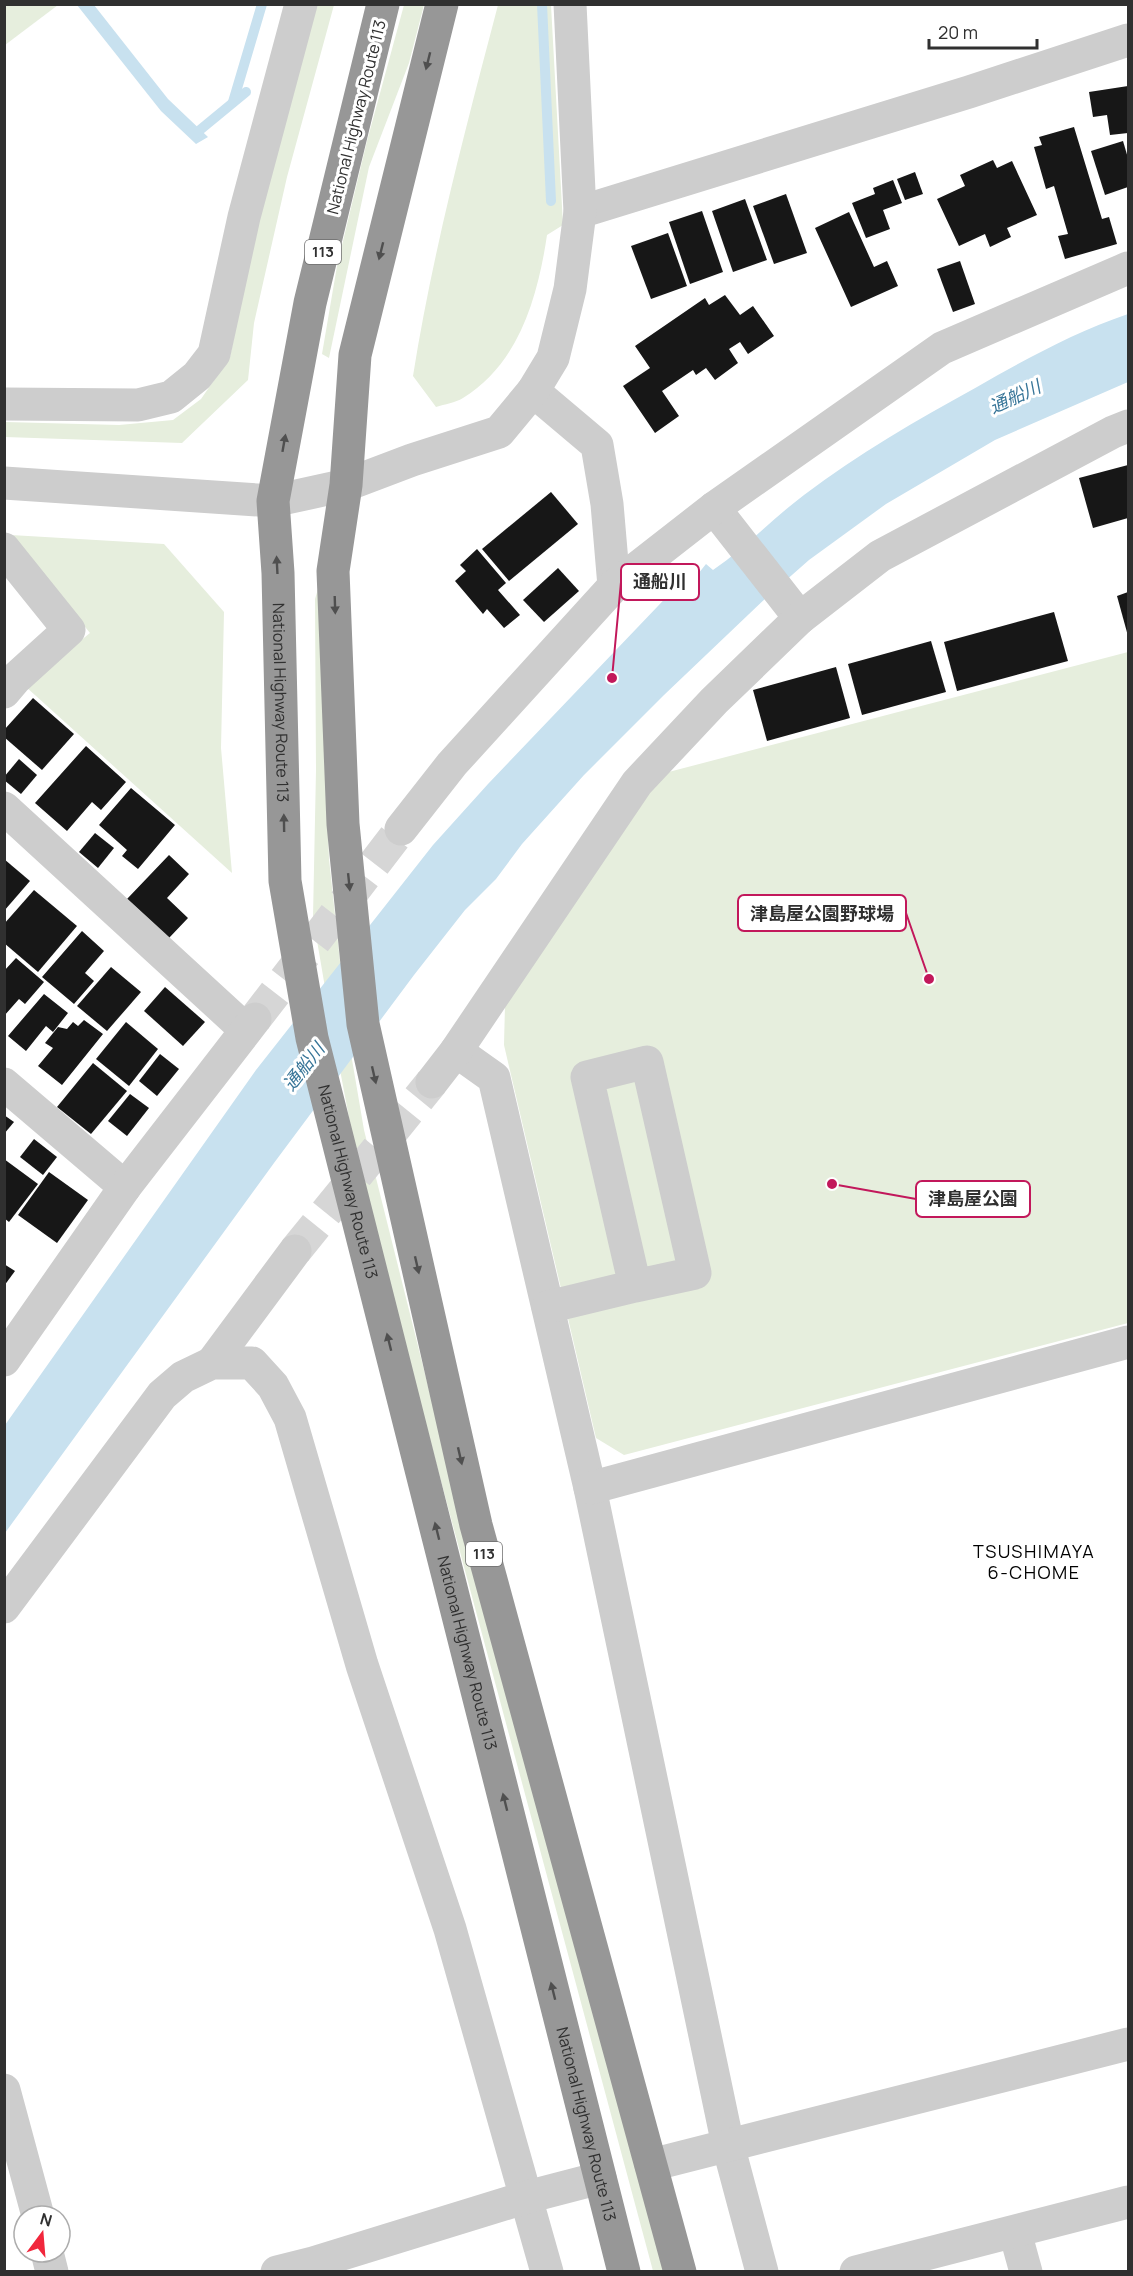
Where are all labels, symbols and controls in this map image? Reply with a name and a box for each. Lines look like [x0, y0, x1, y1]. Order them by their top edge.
scale bar [929, 12, 1037, 50]
street label: National Highway Route 113 [321, 18, 391, 216]
text: 20 m [938, 20, 978, 44]
one-way arrow [422, 52, 432, 70]
road number: 113 [305, 240, 341, 264]
one-way arrow [375, 241, 385, 260]
water label: 通船川 [985, 373, 1046, 418]
one-way arrow [280, 434, 289, 453]
one-way arrow [273, 555, 282, 574]
callout: 通船川 [621, 564, 699, 600]
text: 通船川 [633, 569, 687, 593]
one-way arrow [330, 596, 339, 615]
street label: National Highway Route 113 [268, 603, 294, 803]
one-way arrow [279, 813, 289, 832]
one-way arrow [344, 873, 354, 892]
callout: 津島屋公園野球場 [738, 895, 906, 931]
text: 津島屋公園野球場 [750, 901, 894, 925]
water label: 通船川 [277, 1036, 331, 1095]
one-way arrow [370, 1066, 380, 1085]
street label: National Highway Route 113 [313, 1082, 383, 1281]
callout: 津島屋公園 [916, 1181, 1030, 1217]
text: 津島屋公園 [928, 1186, 1018, 1210]
one-way arrow [413, 1256, 423, 1275]
one-way arrow [383, 1333, 393, 1352]
one-way arrow [456, 1446, 466, 1465]
one-way arrow [431, 1522, 441, 1541]
district label: TSUSHIMAYA 6-CHOME [973, 1539, 1095, 1584]
road number: 113 [466, 1542, 502, 1566]
street label: National Highway Route 113 [432, 1553, 503, 1752]
one-way arrow [500, 1793, 510, 1811]
one-way arrow [548, 1982, 557, 2000]
street label: National Highway Route 113 [551, 2025, 622, 2223]
north arrow [12, 2204, 72, 2264]
text: N [38, 2207, 55, 2232]

